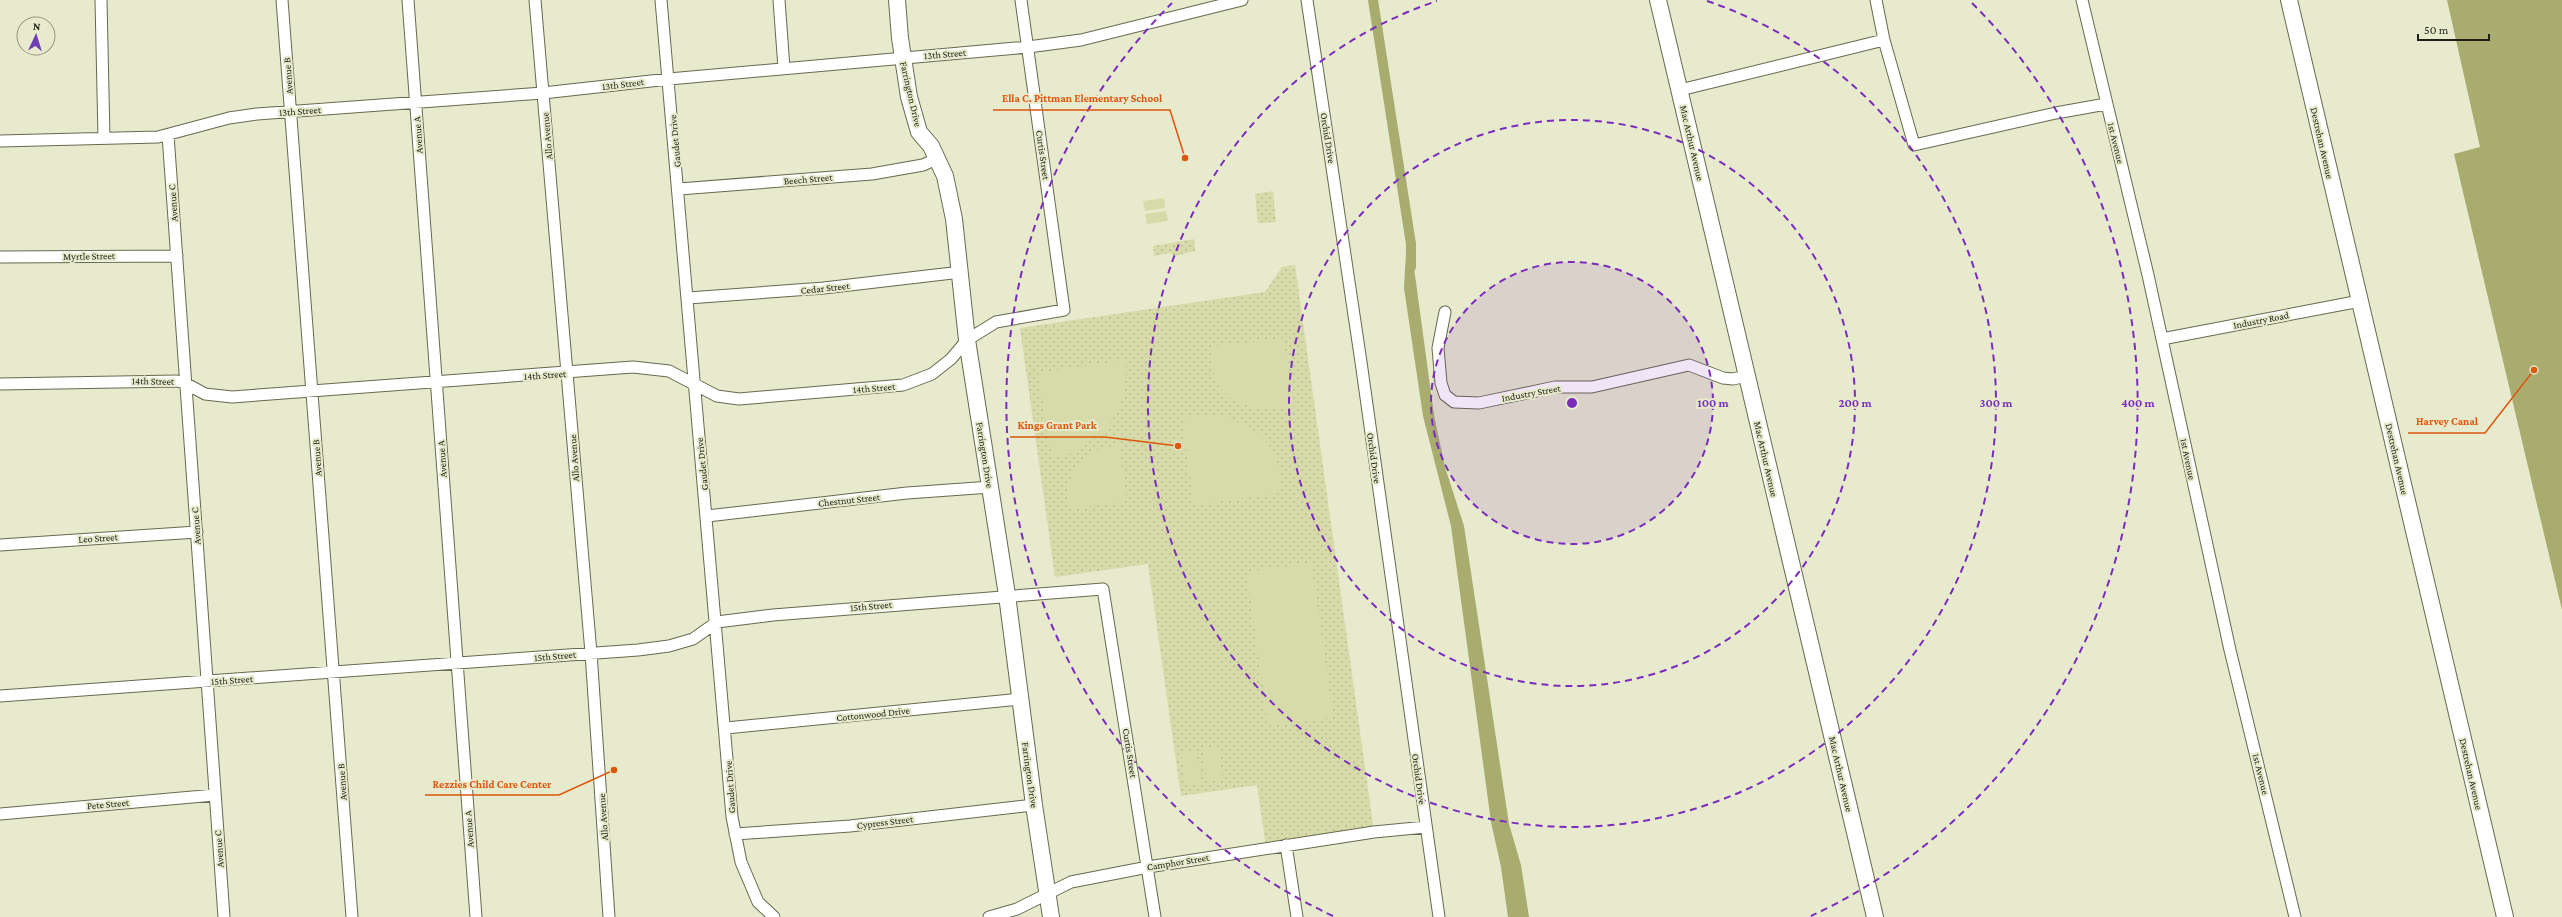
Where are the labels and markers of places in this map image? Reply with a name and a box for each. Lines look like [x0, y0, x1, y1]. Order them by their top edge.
callout: Ella C. Pittman Elementary School [993, 87, 1170, 110]
centre of rings [1565, 396, 1579, 410]
callout: Harvey Canal [2408, 410, 2485, 433]
callout: Kings Grant Park [1010, 414, 1105, 437]
callout: Rezzies Child Care Center [425, 772, 559, 795]

